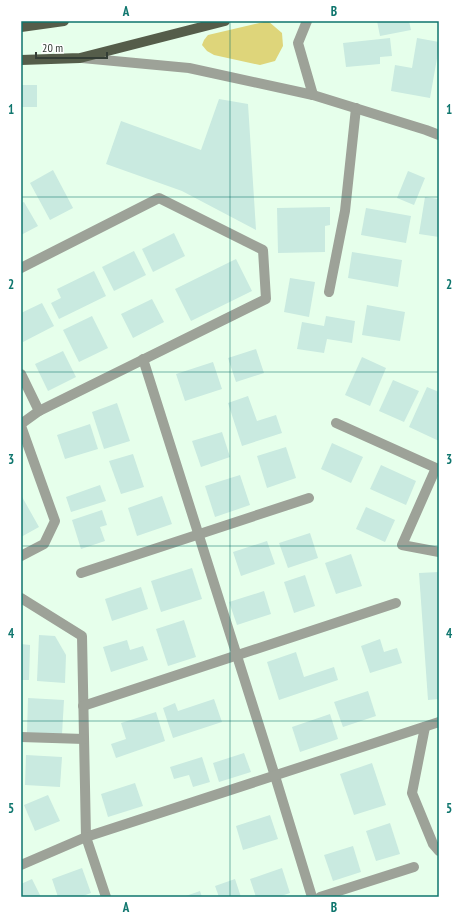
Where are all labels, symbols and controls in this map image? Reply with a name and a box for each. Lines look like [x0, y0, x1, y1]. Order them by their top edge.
text: A [122, 3, 130, 20]
text: B [331, 3, 337, 20]
scale bar [36, 34, 107, 60]
text: 20 m [42, 40, 63, 55]
text: 1 [8, 101, 14, 118]
text: 1 [446, 101, 452, 118]
text: 2 [8, 276, 14, 293]
text: 2 [446, 276, 452, 293]
text: 3 [8, 451, 14, 468]
text: 3 [446, 451, 452, 468]
text: 4 [8, 625, 15, 642]
text: 4 [446, 625, 453, 642]
text: 5 [8, 800, 14, 817]
text: 5 [446, 800, 452, 817]
text: A [122, 899, 130, 916]
text: B [331, 899, 337, 916]

